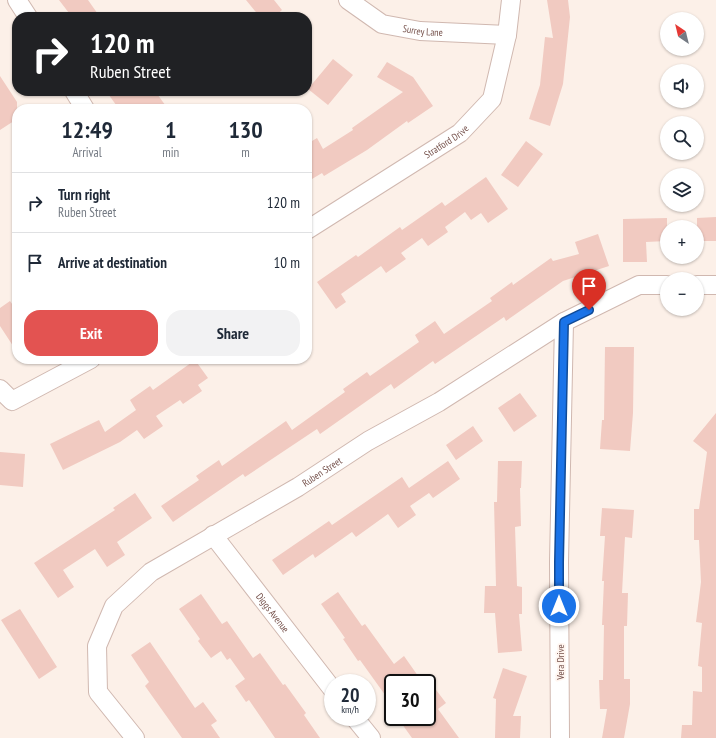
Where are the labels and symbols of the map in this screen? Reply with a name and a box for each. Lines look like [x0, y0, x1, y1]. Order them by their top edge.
north arrow [660, 12, 704, 56]
street label: Surrey Lane [402, 21, 443, 39]
street label: Stratford Drive [421, 122, 471, 161]
pin [572, 269, 606, 310]
street label: Ruben Street [299, 453, 344, 489]
position arrow [538, 585, 580, 627]
street label: Diggs Avenue [254, 590, 292, 635]
street label: Vera Drive [554, 644, 567, 681]
speed limit sign: 30 [384, 674, 436, 726]

